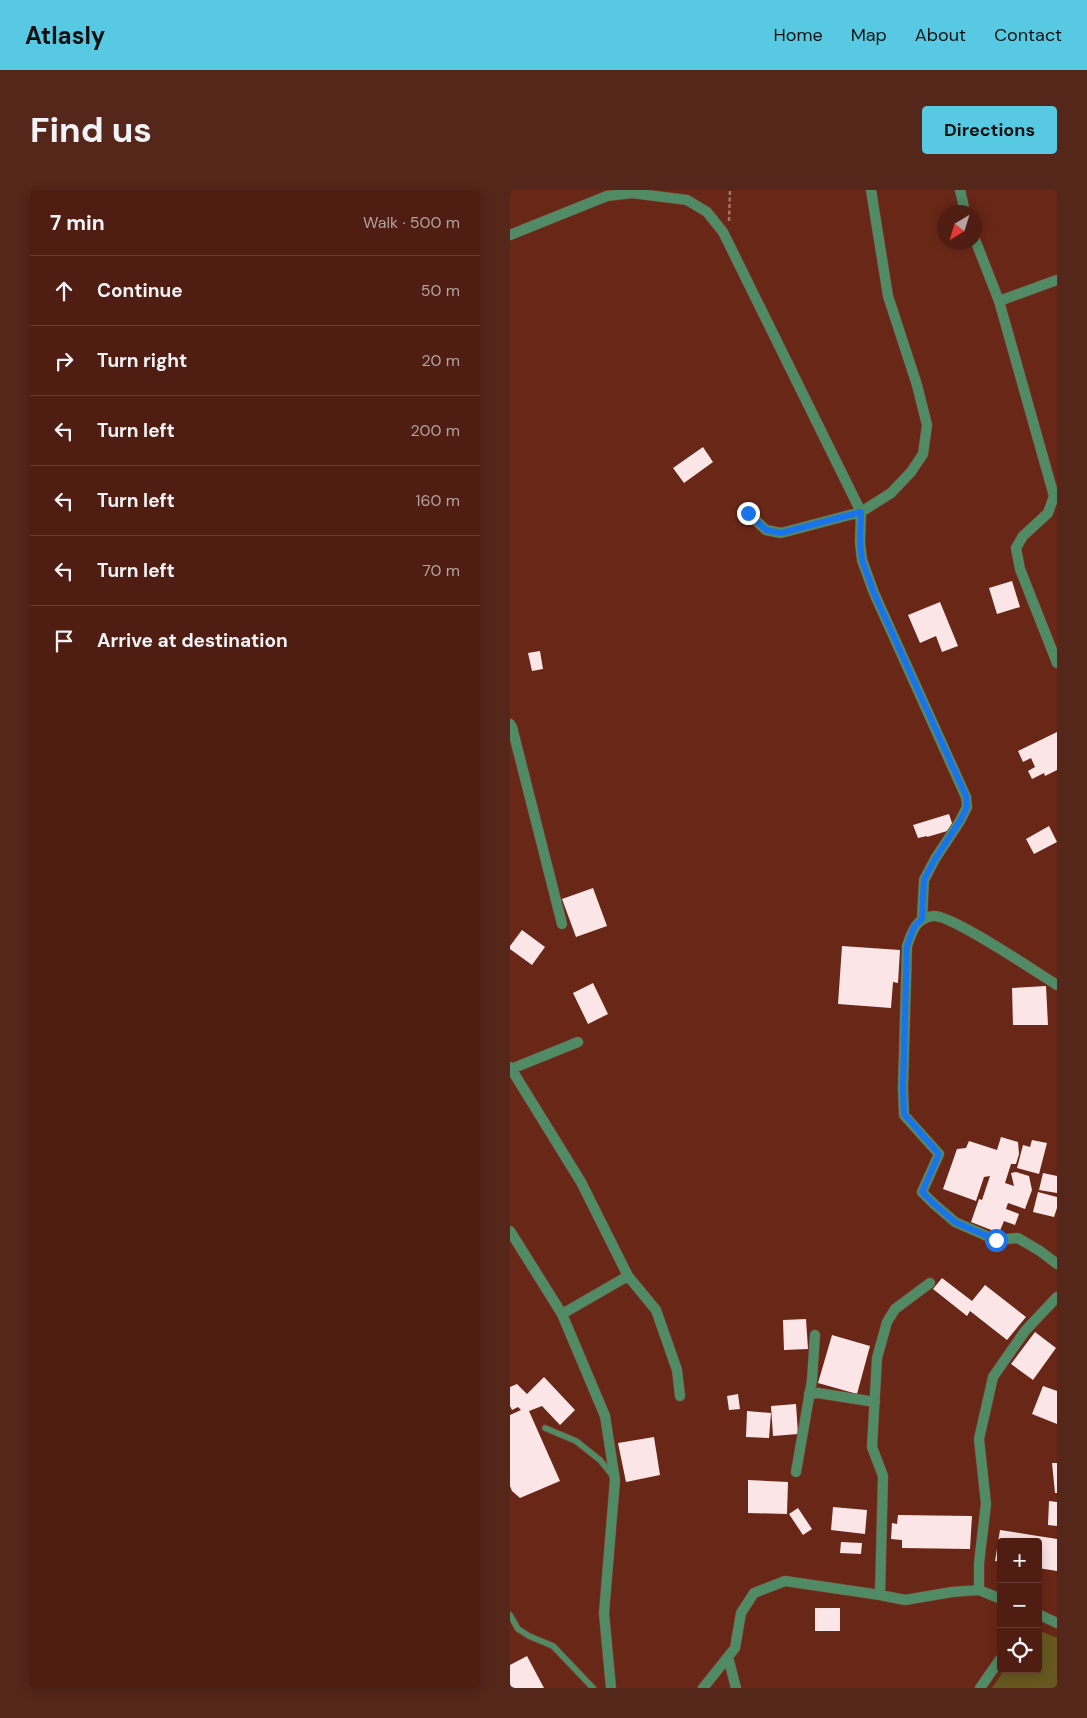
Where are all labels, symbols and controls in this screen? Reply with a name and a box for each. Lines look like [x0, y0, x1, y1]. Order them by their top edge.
text: Atlasly [25, 20, 105, 51]
text: Home [773, 23, 823, 47]
text: Map [851, 23, 887, 47]
text: About [915, 23, 966, 47]
text: Contact [994, 23, 1062, 47]
button: Directions [922, 106, 1057, 154]
text: Find us [30, 107, 152, 153]
north arrow [937, 205, 982, 250]
text: 7 min [50, 209, 105, 237]
text: Walk · 500 m [363, 212, 460, 233]
icon: ahead [50, 277, 78, 305]
text: Continue [97, 278, 183, 303]
text: 50 m [421, 280, 460, 301]
icon: right [50, 347, 78, 375]
text: Turn right [97, 348, 187, 373]
text: 20 m [421, 350, 460, 371]
icon: left [50, 417, 78, 445]
text: Turn left [97, 418, 175, 443]
text: 200 m [411, 420, 460, 441]
icon: left [50, 487, 78, 515]
text: Turn left [97, 488, 175, 513]
text: 160 m [416, 490, 460, 511]
route end [737, 502, 760, 525]
icon: left [50, 557, 78, 585]
text: Turn left [97, 558, 175, 583]
text: 70 m [422, 560, 460, 581]
icon: arrive [50, 627, 78, 655]
text: Arrive at destination [97, 628, 288, 653]
route start [985, 1229, 1008, 1252]
map controls [997, 1538, 1042, 1673]
button: + [997, 1538, 1042, 1583]
button: − [997, 1583, 1042, 1628]
button: locate [997, 1628, 1042, 1673]

